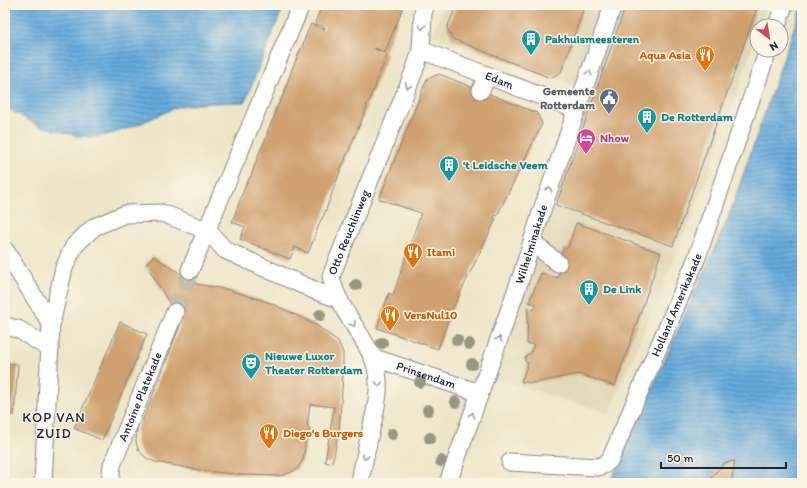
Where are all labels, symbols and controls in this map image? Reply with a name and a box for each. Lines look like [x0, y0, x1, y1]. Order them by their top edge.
north arrow [749, 18, 789, 58]
one-way arrow [418, 24, 426, 30]
building icon: Pakhuismeesteren [520, 28, 542, 56]
place label: Pakhuismeesteren [545, 32, 640, 46]
text: N [767, 39, 780, 54]
restaurant icon: Aqua Asia [694, 44, 716, 72]
place label: Aqua Asia [639, 48, 692, 63]
street label: Edam [483, 68, 516, 92]
one-way arrow [585, 70, 593, 77]
one-way arrow [405, 82, 413, 90]
place label: Gemeente Rotterdam [540, 84, 596, 112]
public building icon: Gemeente Rotterdam [598, 87, 620, 115]
building icon: De Rotterdam [636, 106, 658, 134]
place label: De Rotterdam [661, 110, 734, 124]
hotel icon: Nhow [575, 127, 597, 155]
place label: Nhow [600, 131, 630, 145]
building icon: 't Leidsche Veem [438, 154, 460, 182]
place label: 't Leidsche Veem [463, 158, 548, 172]
one-way arrow [545, 185, 553, 192]
street label: Otto Reuchlinweg [325, 187, 373, 277]
street label: Wilhelminakade [512, 203, 550, 286]
restaurant icon: Itami [402, 241, 424, 269]
place label: Itami [427, 245, 455, 259]
street label: Holland Amerikakade [648, 251, 705, 359]
building icon: De Link [578, 278, 600, 306]
place label: De Link [603, 282, 642, 296]
restaurant icon: VersNul10 [379, 304, 401, 332]
place label: VersNul10 [404, 308, 457, 322]
one-way arrow [349, 320, 356, 327]
one-way arrow [495, 335, 503, 342]
place label: Nieuwe Luxor Theater Rotterdam [264, 349, 364, 377]
street label: Antoine Platekade [116, 350, 165, 443]
theatre icon: Nieuwe Luxor Theater Rotterdam [240, 352, 262, 380]
street label: Prinsendam [395, 359, 458, 391]
one-way arrow [375, 381, 383, 387]
district label: KOP VAN ZUID [22, 409, 86, 442]
one-way arrow [467, 412, 476, 419]
restaurant icon: Diego's Burgers [258, 422, 280, 450]
place label: Diego's Burgers [283, 426, 364, 441]
scale bar [661, 444, 786, 470]
text: 50 m [667, 451, 693, 465]
one-way arrow [361, 454, 370, 460]

